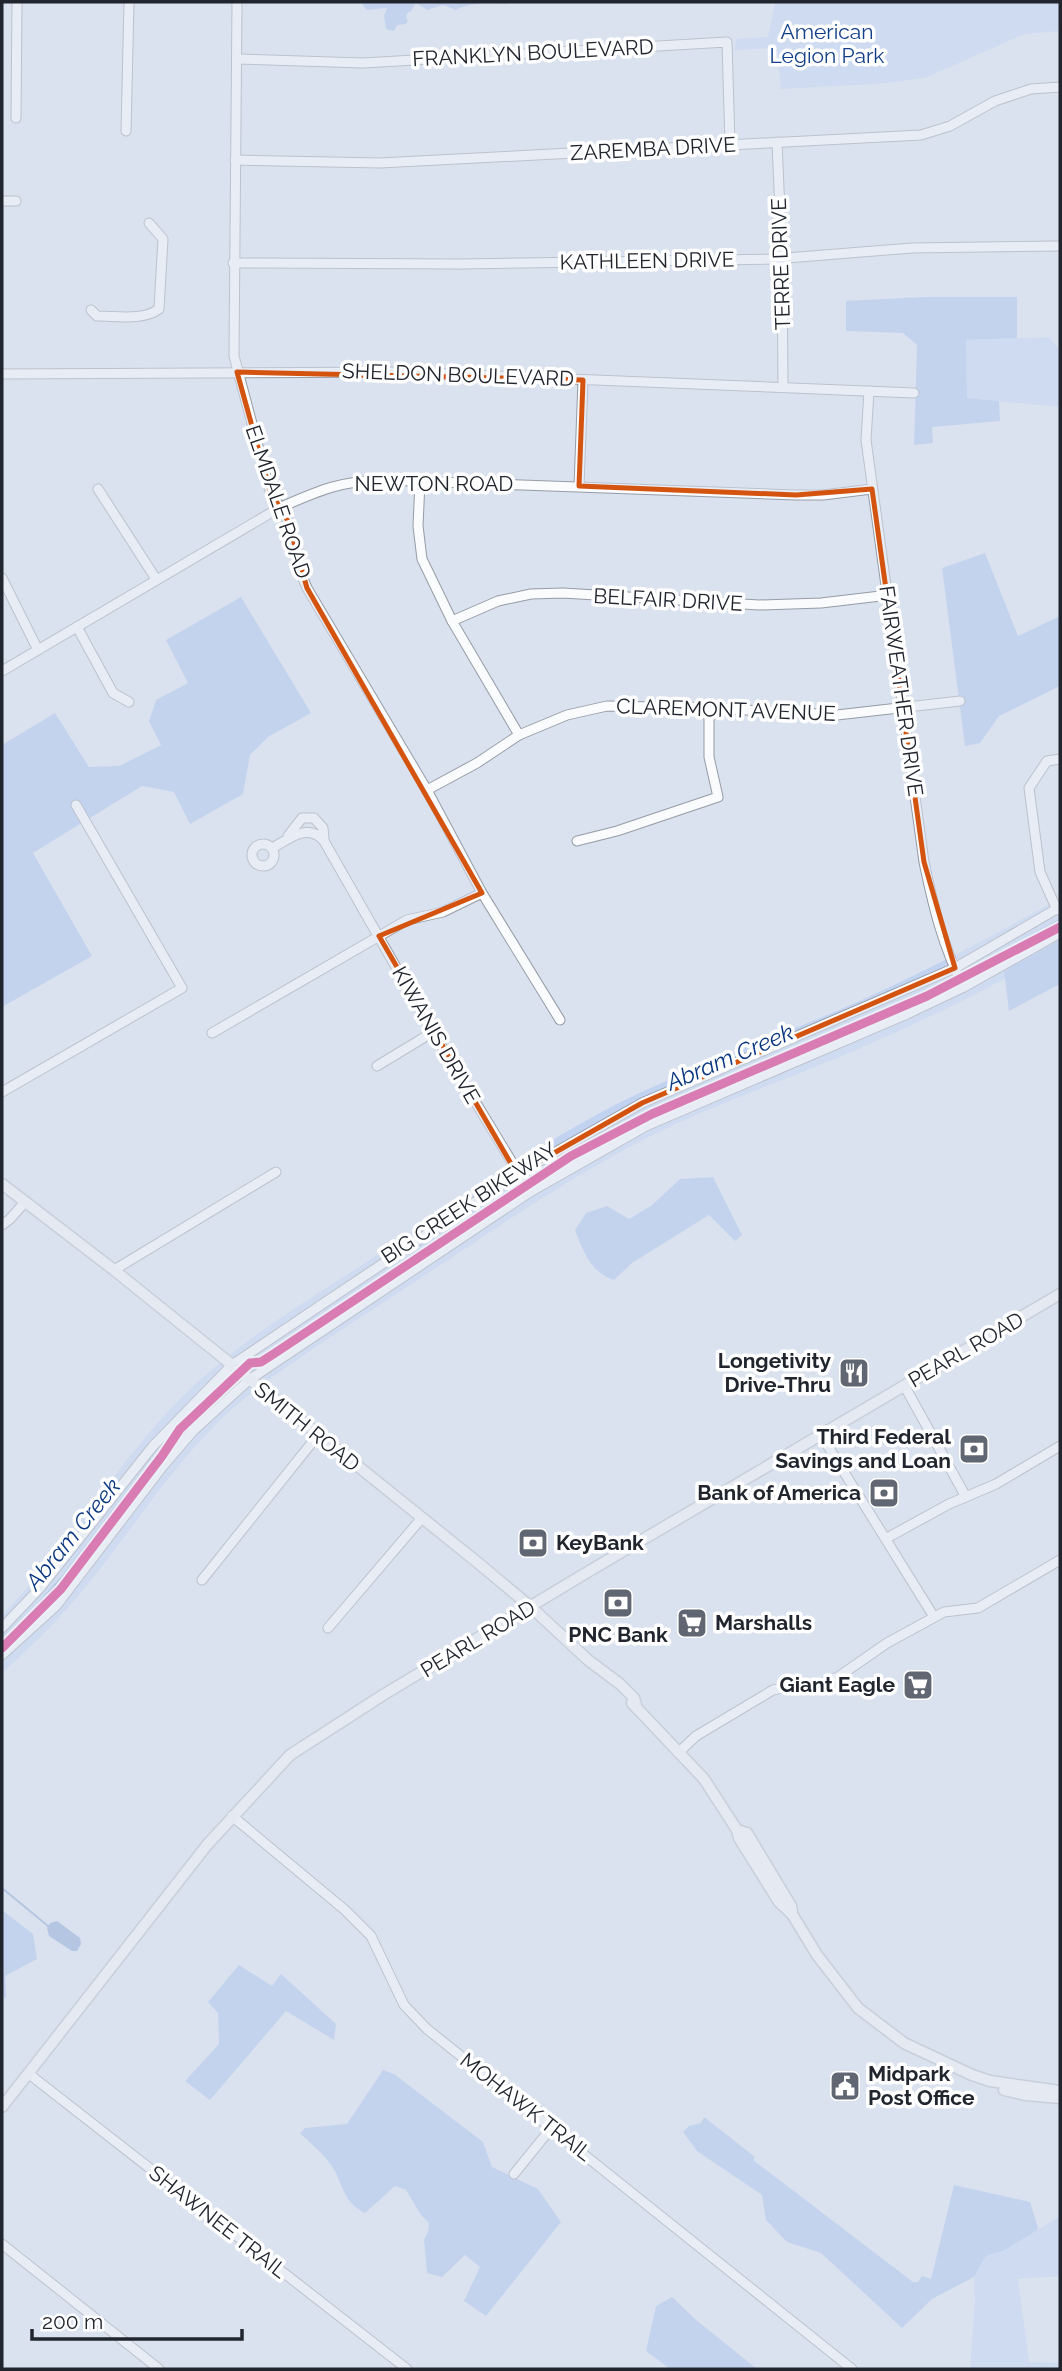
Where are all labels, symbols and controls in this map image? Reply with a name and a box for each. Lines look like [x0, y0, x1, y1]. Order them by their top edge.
park label: American Legion Park [770, 19, 884, 68]
street label: FRANKLYN BOULEVARD [412, 34, 654, 71]
street label: ZAREMBA DRIVE [569, 132, 736, 165]
street label: TERRE DRIVE [766, 198, 795, 330]
street label: KATHLEEN DRIVE [559, 246, 735, 275]
street label: SHELDON BOULEVARD [342, 358, 575, 391]
street label: ELMDALE ROAD [240, 422, 316, 582]
street label: NEWTON ROAD [355, 471, 513, 496]
street label: BELFAIR DRIVE [593, 583, 743, 616]
street label: FAIRWEATHER DRIVE [874, 584, 929, 798]
street label: CLAREMONT AVENUE [616, 693, 836, 726]
street label: KIWANIS DRIVE [387, 962, 486, 1108]
water label: Abram Creek [660, 1018, 797, 1096]
street label: BIG CREEK BIKEWAY [376, 1136, 561, 1269]
street label: PEARL ROAD [904, 1307, 1028, 1393]
place label: Longetivity Drive-Thru [718, 1348, 831, 1397]
restaurant icon: Longetivity Drive-Thru [837, 1356, 871, 1390]
street label: SMITH ROAD [250, 1377, 365, 1477]
place label: Third Federal Savings and Loan [775, 1424, 951, 1473]
bank icon: Third Federal Savings and Loan [957, 1432, 991, 1466]
water label: Abram Creek [18, 1473, 126, 1596]
bank icon: Bank of America [867, 1476, 901, 1510]
place label: Bank of America [697, 1480, 861, 1505]
bank icon: KeyBank [516, 1526, 550, 1560]
place label: KeyBank [556, 1530, 644, 1555]
bank icon: PNC Bank [601, 1586, 635, 1620]
street label: PEARL ROAD [416, 1595, 539, 1682]
supermarket icon: Marshalls [675, 1606, 709, 1640]
place label: Marshalls [715, 1610, 812, 1635]
place label: PNC Bank [568, 1622, 668, 1647]
supermarket icon: Giant Eagle [901, 1668, 935, 1702]
place label: Giant Eagle [779, 1672, 895, 1697]
street label: MOHAWK TRAIL [455, 2047, 597, 2166]
place label: Midpark Post Office [868, 2061, 975, 2110]
public building icon: Midpark Post Office [828, 2069, 862, 2103]
street label: SHAWNEE TRAIL [144, 2160, 292, 2283]
scale bar [32, 2298, 242, 2342]
text: 200 m [42, 2309, 103, 2334]

